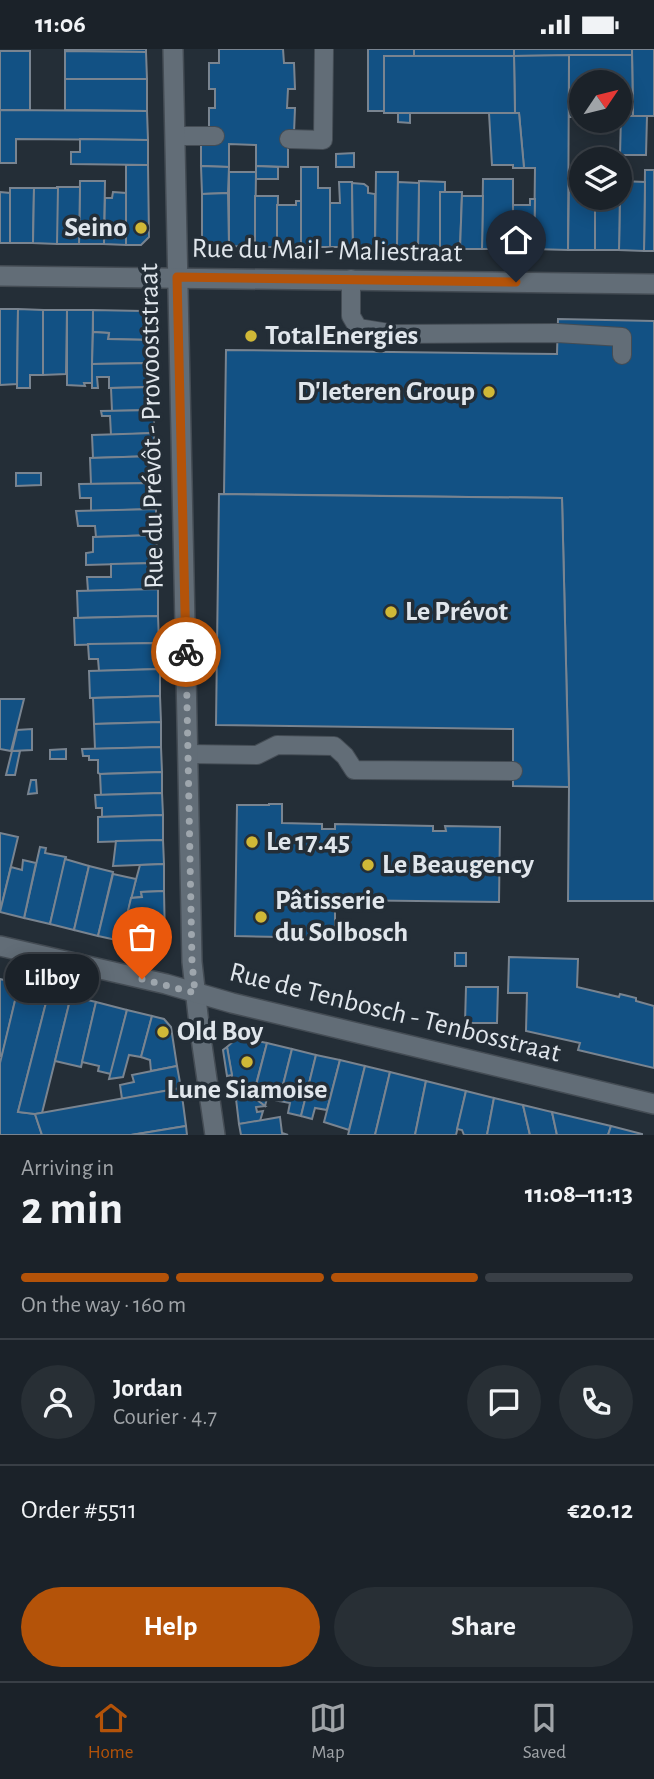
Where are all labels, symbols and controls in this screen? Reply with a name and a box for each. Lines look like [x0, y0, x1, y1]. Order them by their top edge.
text: 11:06 [35, 11, 86, 37]
north arrow [569, 70, 632, 133]
map controls [569, 70, 632, 210]
button: layers [569, 147, 632, 210]
pin [486, 210, 546, 282]
place label: Seino [64, 214, 127, 242]
marker: Seino [133, 220, 149, 236]
icon: home [497, 221, 535, 259]
street label: Rue du Mail - Maliestraat [191, 235, 463, 267]
street label: Rue du Prévôt - Provooststraat [135, 263, 169, 589]
place label: TotalEnergies [265, 322, 418, 350]
marker: TotalEnergies [243, 328, 259, 344]
place label: D'Ieteren Group [297, 378, 475, 406]
marker: D'Ieteren Group [481, 384, 497, 400]
place label: Le Prévot [405, 598, 509, 626]
marker: Le Prévot [383, 604, 399, 620]
courier [151, 617, 221, 687]
icon: bike [167, 633, 205, 671]
place label: Le 17.45 [266, 828, 350, 856]
marker: Le 17.45 [244, 834, 260, 850]
place label: Le Beaugency [382, 851, 534, 879]
marker: Le Beaugency [360, 857, 376, 873]
place label: Pâtisserie du Solbosch [275, 887, 408, 947]
pin [112, 907, 172, 979]
marker: Pâtisserie du Solbosch [253, 909, 269, 925]
icon: bag [123, 918, 161, 956]
callout: Lilboy [5, 955, 100, 1003]
street label: Rue de Tenbosch - Tenbosstraat [227, 958, 564, 1068]
text: Lilboy [24, 967, 80, 990]
place label: Old Boy [177, 1018, 264, 1046]
marker: Old Boy [155, 1024, 171, 1040]
marker: Lune Siamoise [239, 1054, 255, 1070]
place label: Lune Siamoise [166, 1076, 328, 1104]
text: Arriving in [21, 1157, 114, 1180]
text: 11:08–11:13 [525, 1181, 633, 1207]
text: 2 min [21, 1186, 123, 1232]
text: On the way · 160 m [21, 1294, 186, 1317]
button: person [21, 1365, 95, 1439]
button: chat [467, 1365, 541, 1439]
button: phone [559, 1365, 633, 1439]
text: Jordan [113, 1375, 183, 1401]
text: Courier · 4.7 [113, 1406, 217, 1429]
text: Order #5511 [21, 1497, 137, 1523]
text: €20.12 [568, 1497, 633, 1523]
button: Help [21, 1587, 320, 1667]
button: Share [334, 1587, 633, 1667]
tab: Home [88, 1699, 134, 1764]
tab: Map [309, 1699, 347, 1764]
tab: Saved [523, 1699, 566, 1764]

